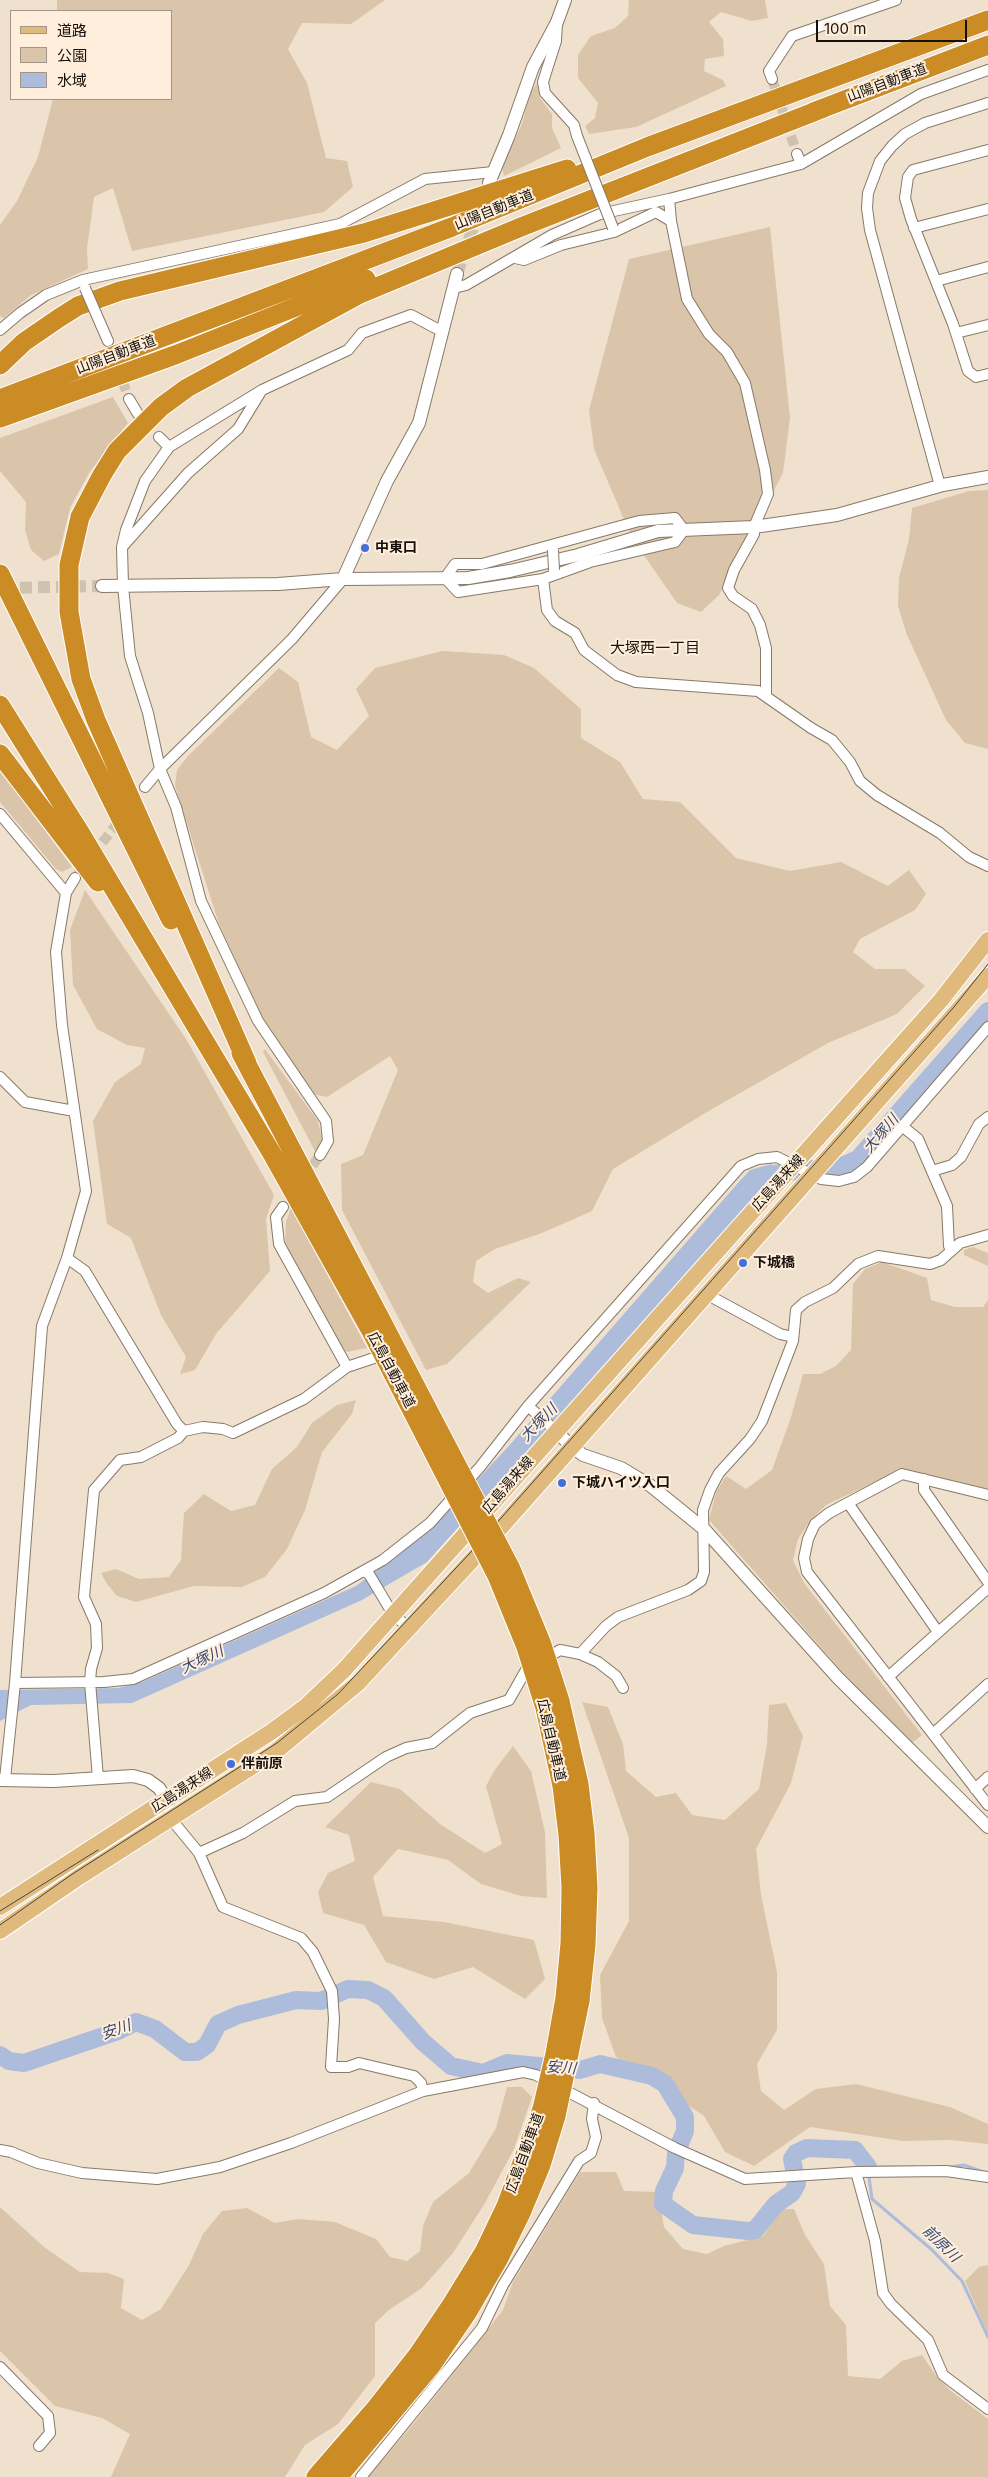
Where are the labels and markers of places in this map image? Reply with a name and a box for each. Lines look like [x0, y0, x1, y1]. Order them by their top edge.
place label: 中東口 [375, 540, 417, 556]
marker: 中東口 [359, 542, 371, 554]
place label: 下城橋 [753, 1255, 795, 1271]
marker: 下城橋 [737, 1257, 749, 1269]
place label: 下城ハイツ入口 [572, 1475, 670, 1491]
marker: 下城ハイツ入口 [556, 1477, 568, 1489]
place label: 伴前原 [241, 1756, 283, 1772]
marker: 伴前原 [225, 1758, 237, 1770]

